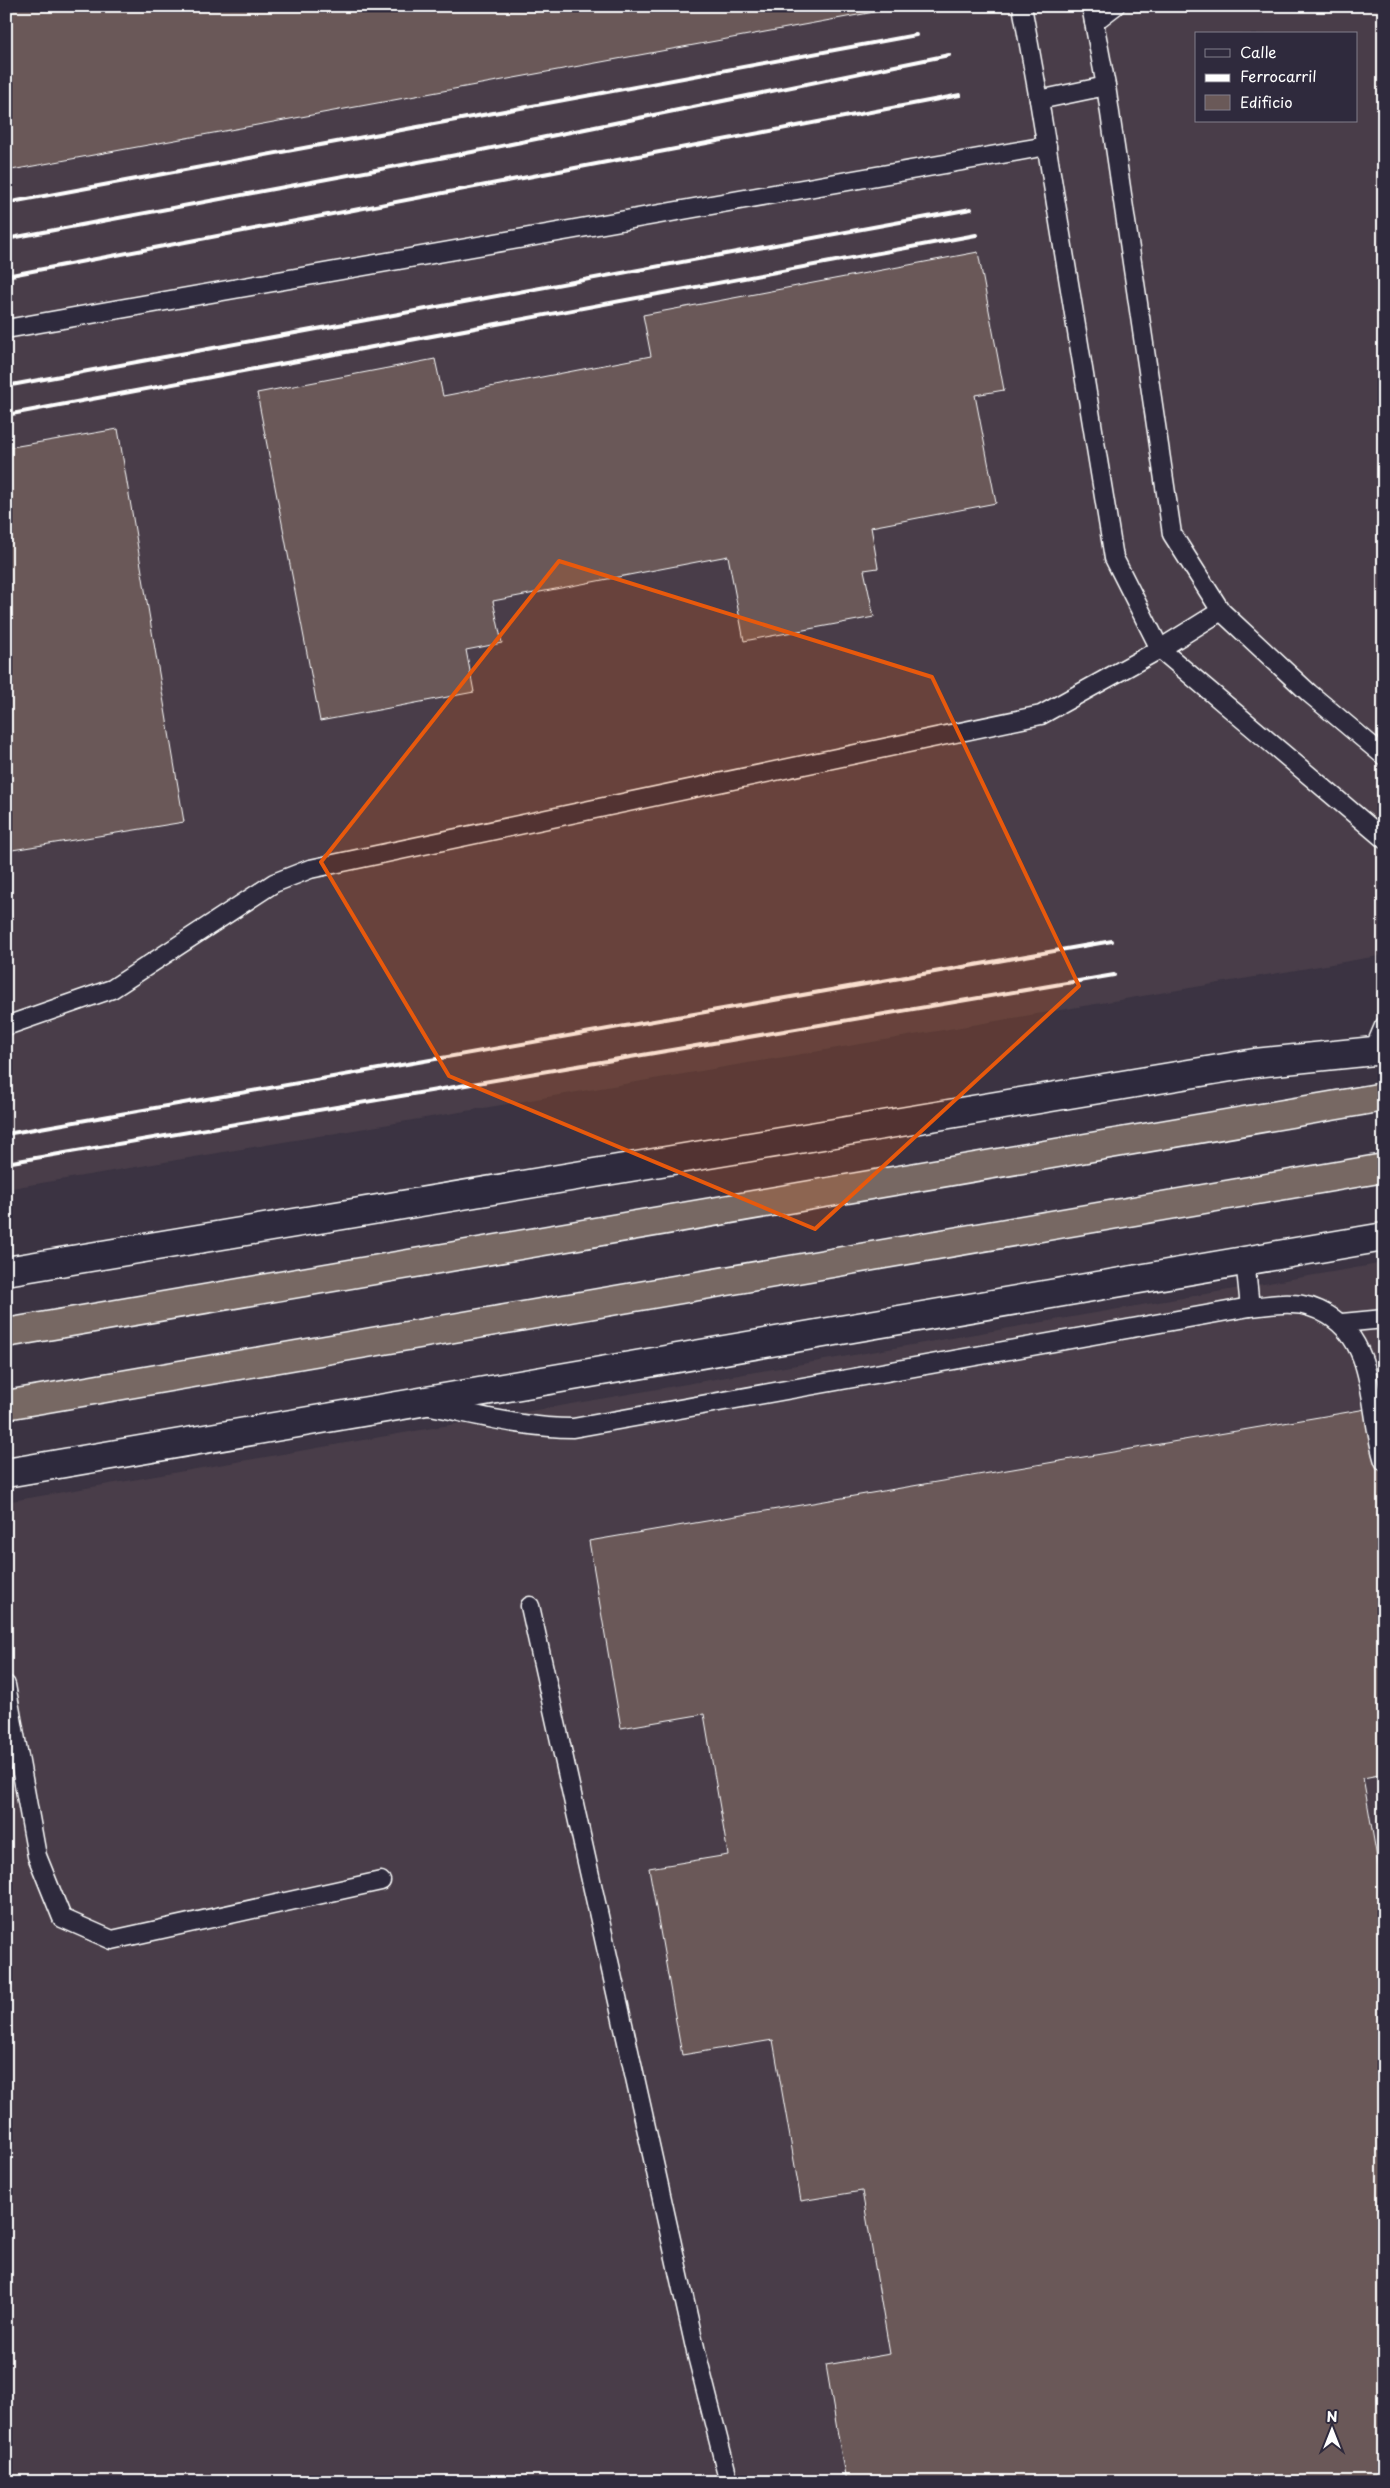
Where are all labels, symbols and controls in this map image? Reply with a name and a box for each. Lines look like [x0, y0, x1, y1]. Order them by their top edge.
legend [1195, 32, 1358, 122]
text: Calle [1240, 40, 1277, 63]
text: Ferrocarril [1240, 64, 1317, 87]
text: Edificio [1240, 90, 1293, 113]
north arrow [1308, 2406, 1358, 2456]
text: N [1326, 2406, 1338, 2427]

